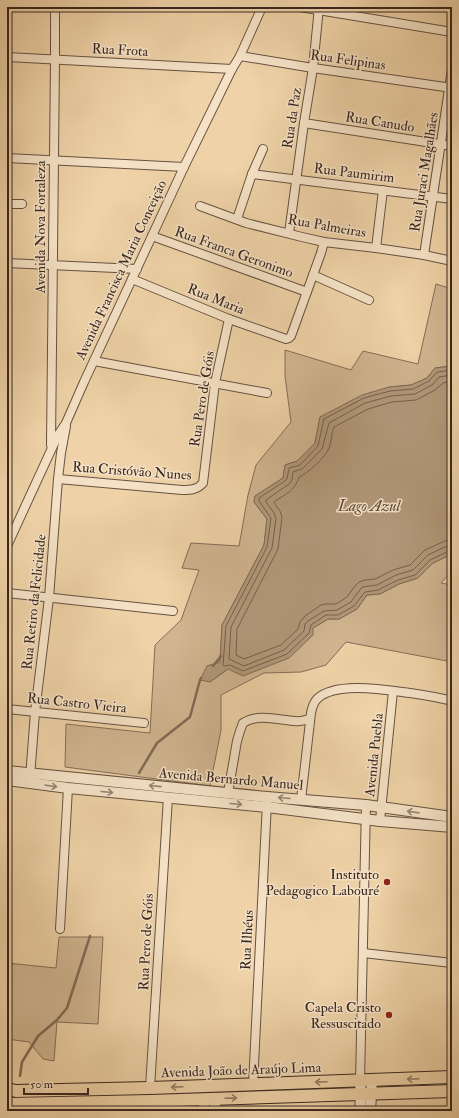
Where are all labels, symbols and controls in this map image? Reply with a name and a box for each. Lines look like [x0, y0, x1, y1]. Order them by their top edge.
street label: Rua Frota [91, 40, 149, 60]
street label: Rua Felipinas [309, 46, 387, 75]
street label: Rua da Paz [279, 86, 305, 150]
street label: Rua Canudo [344, 108, 416, 136]
street label: Rua Juraci Magalhães [406, 111, 442, 233]
street label: Avenida Nova Fortaleza [32, 160, 49, 294]
street label: Rua Paumirim [313, 160, 395, 186]
street label: Avenida Francisca Maria Conceição [71, 177, 170, 363]
street label: Rua Palmeiras [287, 211, 368, 241]
street label: Rua Franca Geronimo [172, 223, 296, 281]
street label: Rua Maria [185, 280, 247, 318]
street label: Rua Pero de Góis [186, 350, 218, 448]
street label: Rua Cristóvão Nunes [72, 458, 192, 484]
water label: Lago Azul [337, 497, 401, 516]
street label: Rua Retiro da Felicidade [18, 533, 50, 671]
street label: Rua Castro Vieira [26, 689, 128, 717]
street label: Avenida Puebla [361, 712, 387, 799]
street label: Avenida Bernardo Manuel [157, 764, 304, 794]
one-way arrow [45, 782, 58, 790]
one-way arrow [149, 782, 162, 789]
one-way arrow [100, 788, 113, 796]
one-way arrow [278, 795, 291, 802]
one-way arrow [229, 800, 242, 807]
one-way arrow [407, 808, 420, 816]
place label: Instituto Pedagogico Labouré [265, 866, 379, 899]
marker: Instituto Pedagogico Labouré [382, 877, 392, 887]
street label: Rua Pero de Góis [135, 893, 157, 991]
street label: Rua Ilhéus [237, 909, 257, 971]
place label: Capela Cristo Ressuscitado [305, 999, 381, 1032]
marker: Capela Cristo Ressuscitado [384, 1010, 394, 1020]
street label: Avenida João de Araújo Lima [159, 1059, 322, 1081]
scale bar [24, 1070, 88, 1096]
one-way arrow [407, 1075, 420, 1083]
text: 50 m [30, 1077, 54, 1092]
one-way arrow [315, 1078, 328, 1086]
one-way arrow [171, 1084, 184, 1091]
one-way arrow [224, 1095, 237, 1102]

